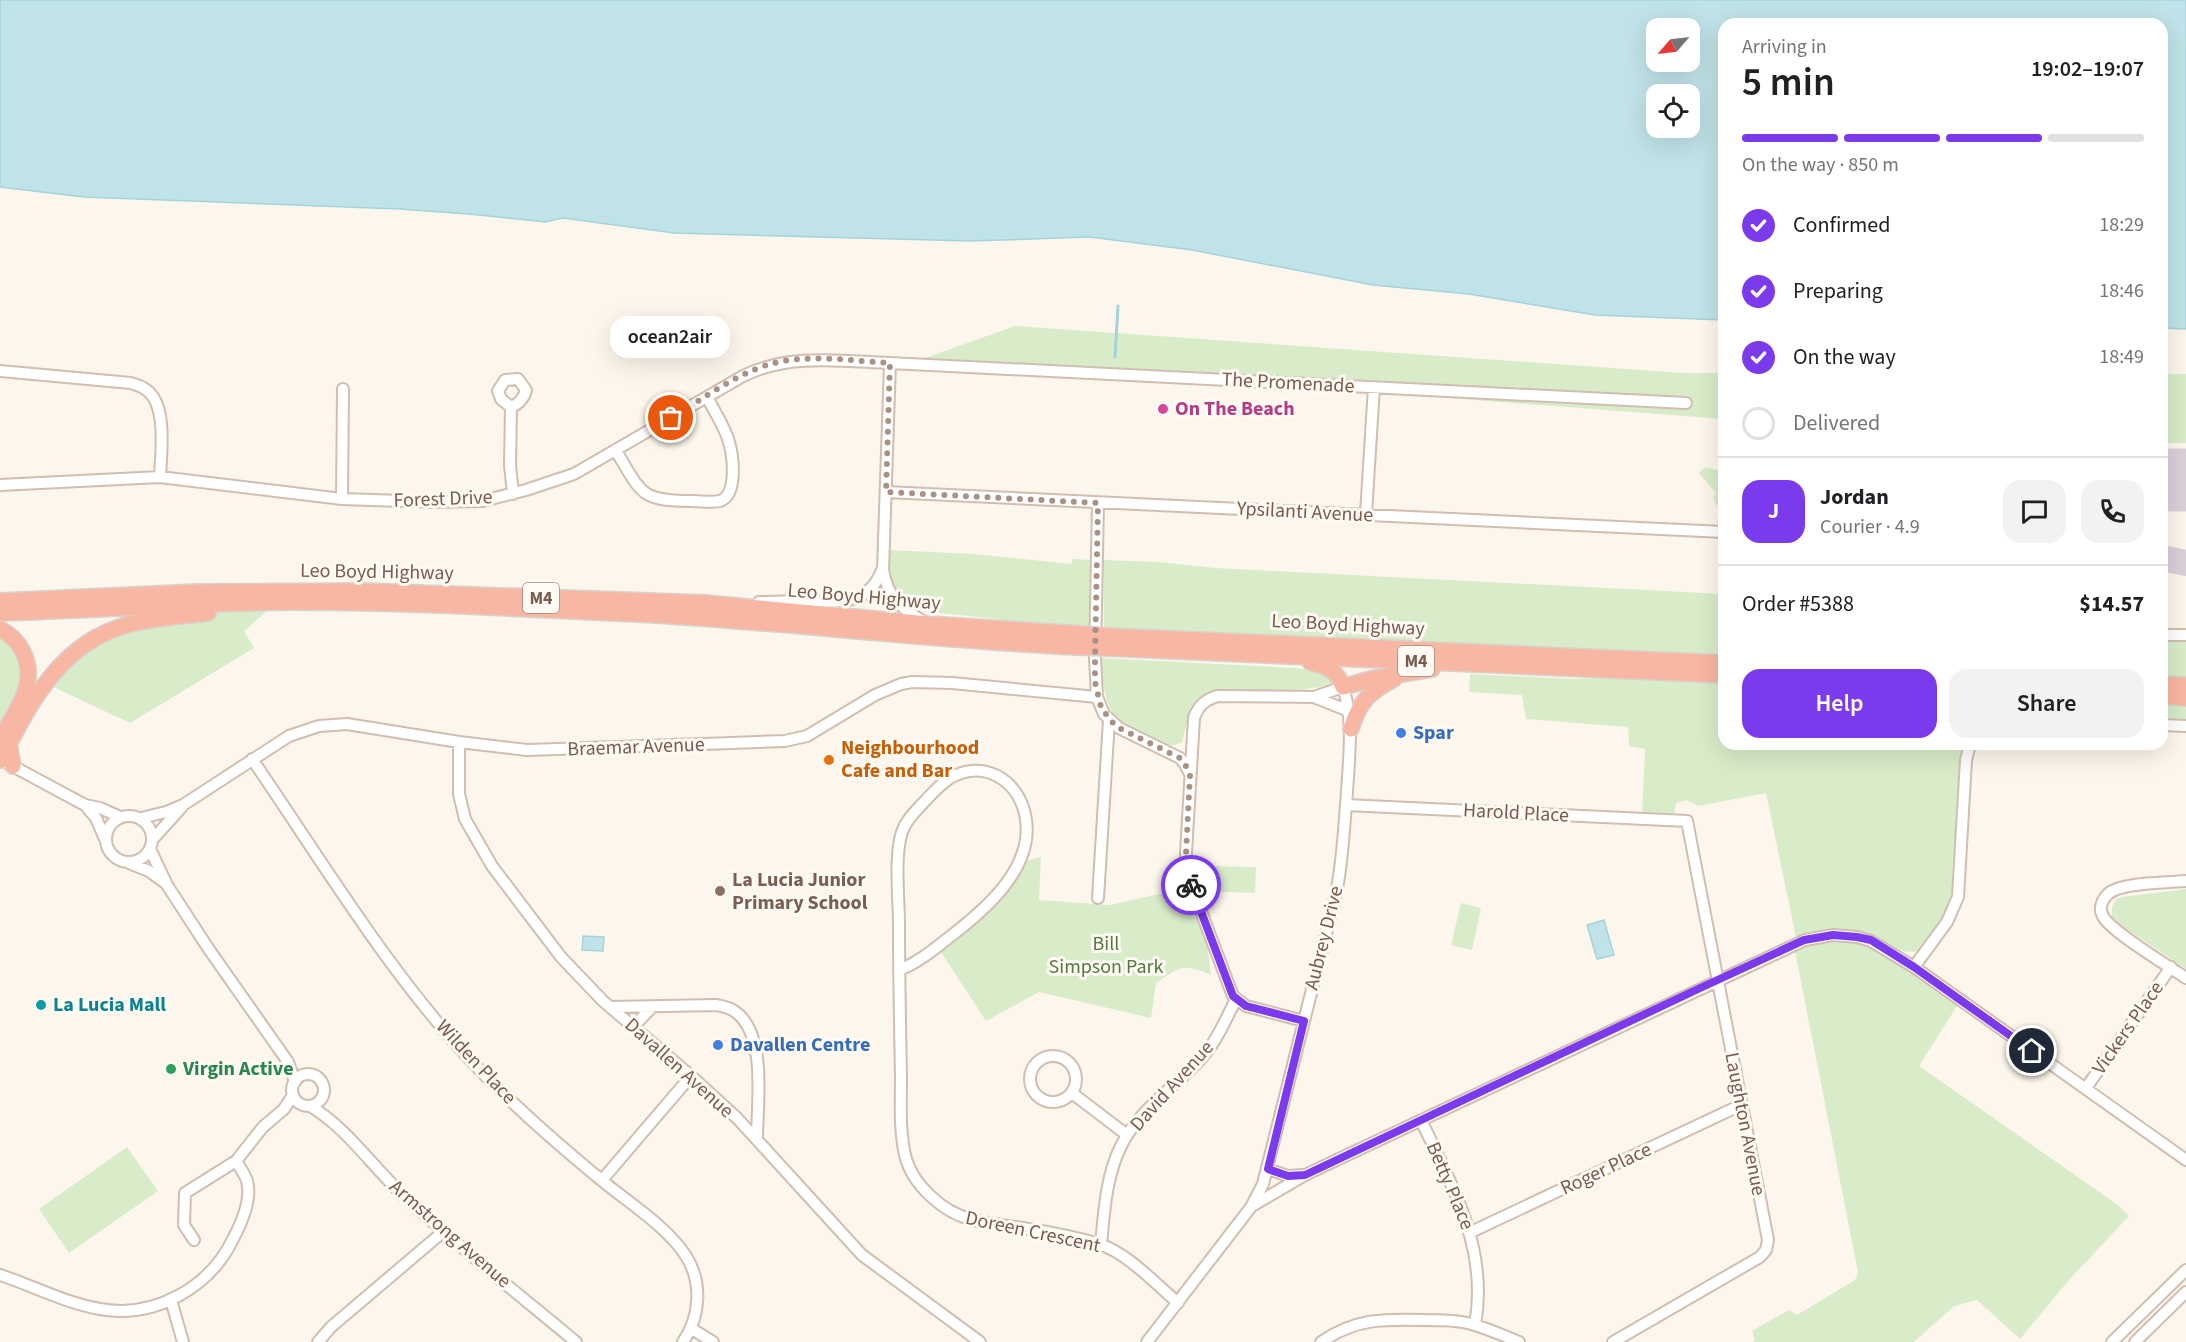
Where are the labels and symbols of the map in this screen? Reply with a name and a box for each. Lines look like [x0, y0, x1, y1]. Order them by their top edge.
north arrow [1646, 18, 1700, 72]
callout: ocean2air [611, 316, 731, 358]
street label: The Promenade [1221, 366, 1355, 400]
pin [645, 392, 696, 443]
place label: On The Beach [1175, 395, 1295, 423]
marker: On The Beach [1156, 402, 1170, 416]
street label: Forest Drive [393, 483, 493, 515]
street label: Ypsilanti Avenue [1235, 494, 1374, 530]
street label: Leo Boyd Highway [300, 557, 455, 587]
street label: Leo Boyd Highway [786, 576, 942, 618]
road number: M4 [523, 583, 559, 613]
street label: Leo Boyd Highway [1271, 607, 1426, 643]
road number: M4 [1398, 646, 1434, 676]
place label: Spar [1413, 719, 1454, 747]
marker: Spar [1394, 726, 1408, 740]
street label: Braemar Avenue [567, 731, 705, 763]
place label: Neighbourhood Cafe and Bar [841, 734, 979, 785]
marker: Neighbourhood Cafe and Bar [822, 753, 836, 767]
street label: Harold Place [1462, 796, 1570, 830]
courier [1161, 855, 1221, 915]
place label: La Lucia Junior Primary School [732, 866, 868, 917]
street label: Aubrey Drive [1298, 883, 1350, 993]
marker: La Lucia Junior Primary School [713, 884, 727, 898]
park label: Bill Simpson Park [1049, 930, 1163, 981]
street label: Vickers Place [2086, 976, 2171, 1080]
place label: La Lucia Mall [53, 991, 166, 1019]
marker: La Lucia Mall [34, 998, 48, 1012]
street label: Davallen Avenue [618, 1011, 740, 1125]
street label: Wilden Place [429, 1013, 523, 1111]
pin [2006, 1025, 2057, 1076]
place label: Davallen Centre [730, 1031, 870, 1059]
street label: David Avenue [1124, 1034, 1220, 1138]
marker: Davallen Centre [711, 1038, 725, 1052]
street label: Laughton Avenue [1717, 1050, 1773, 1198]
place label: Virgin Active [182, 1055, 294, 1083]
marker: Virgin Active [164, 1062, 178, 1076]
street label: Roger Place [1556, 1136, 1656, 1202]
street label: Betty Place [1419, 1138, 1481, 1234]
street label: Armstrong Avenue [383, 1173, 517, 1295]
street label: Doreen Crescent [963, 1204, 1103, 1260]

